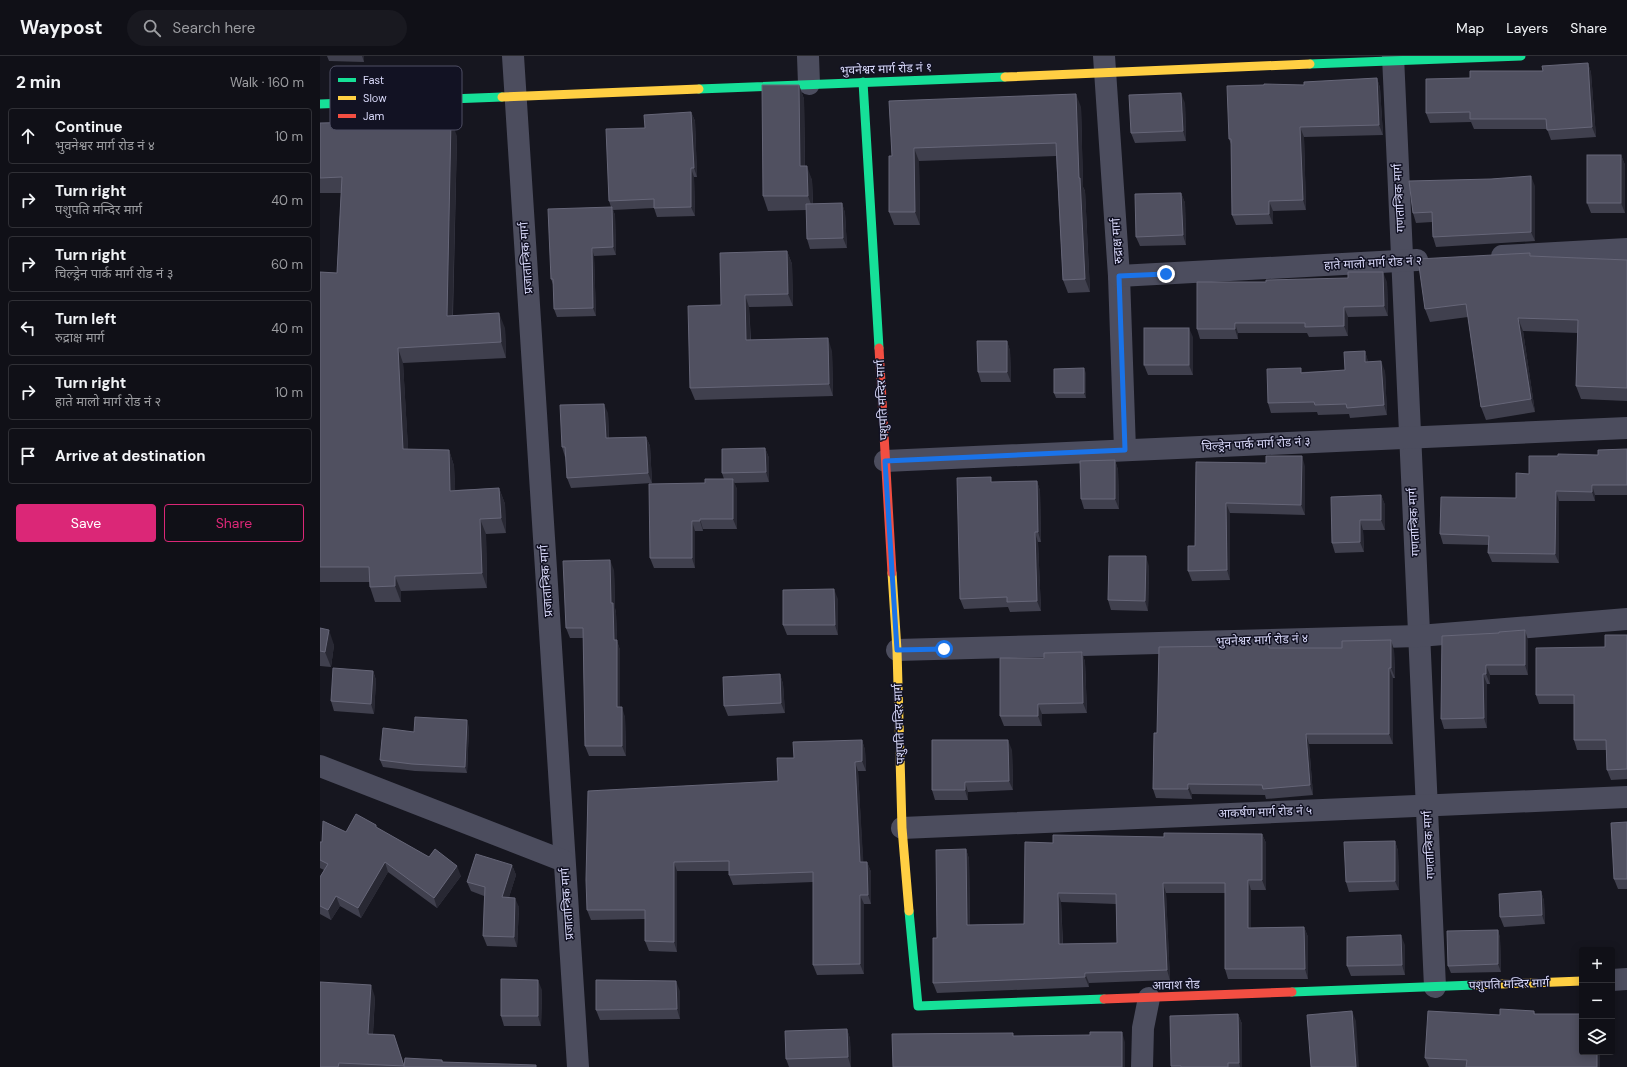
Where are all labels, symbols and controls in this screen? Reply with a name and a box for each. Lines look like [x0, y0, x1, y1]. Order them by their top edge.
search box [127, 10, 407, 46]
text: Waypost [20, 15, 103, 40]
icon: search [141, 17, 163, 39]
text: Search here [173, 18, 255, 38]
text: Map [1456, 19, 1484, 37]
text: Layers [1506, 19, 1548, 37]
text: Share [1570, 19, 1607, 37]
street label: भुवनेश्वर मार्ग रोड नं १ [840, 59, 932, 79]
legend [330, 66, 462, 130]
text: 2 min [16, 71, 61, 93]
text: Fast [363, 73, 384, 87]
text: Walk · 160 m [230, 74, 304, 91]
text: Slow [363, 91, 387, 105]
text: Jam [363, 109, 384, 123]
text: Continue [55, 117, 123, 137]
icon: ahead [17, 125, 39, 147]
text: 10 m [275, 128, 303, 145]
text: भुवनेश्वर मार्ग रोड नं ४ [55, 137, 155, 154]
street label: गणतान्त्रिक मार्ग [1389, 162, 1409, 233]
text: Turn right [55, 181, 126, 201]
icon: right [17, 189, 39, 211]
text: 40 m [271, 192, 303, 209]
text: पशुपति मन्दिर मार्ग [55, 201, 142, 218]
street label: रुद्राक्ष मार्ग [1107, 217, 1127, 264]
street label: प्रजातान्त्रिक मार्ग [515, 221, 536, 294]
text: Turn right [55, 245, 126, 265]
street label: हाते मालो मार्ग रोड नं २ [1324, 252, 1422, 274]
icon: right [17, 253, 39, 275]
text: 60 m [271, 256, 303, 273]
text: चिल्ड्रेन पार्क मार्ग रोड नं ३ [55, 265, 173, 282]
route end [1157, 265, 1175, 283]
text: Turn left [55, 309, 116, 329]
icon: left [17, 317, 39, 339]
text: 40 m [271, 320, 303, 337]
text: रुद्राक्ष मार्ग [55, 329, 104, 346]
street label: पशुपति मन्दिर मार्ग [872, 358, 892, 441]
text: Turn right [55, 373, 126, 393]
icon: right [17, 381, 39, 403]
text: 10 m [275, 384, 303, 401]
text: हाते मालो मार्ग रोड नं २ [55, 393, 161, 410]
street label: चिल्ड्रेन पार्क मार्ग रोड नं ३ [1201, 433, 1311, 455]
icon: arrive [17, 445, 39, 467]
text: Arrive at destination [55, 446, 206, 466]
street label: गणतान्त्रिक मार्ग [1404, 486, 1424, 557]
button: Save [16, 504, 156, 542]
button: Share [164, 504, 304, 542]
street label: प्रजातान्त्रिक मार्ग [535, 544, 556, 617]
street label: भुवनेश्वर मार्ग रोड नं ४ [1216, 630, 1308, 650]
route start [935, 640, 953, 658]
street label: पशुपति मन्दिर मार्ग [890, 683, 908, 764]
street label: आकर्षण मार्ग रोड नं ५ [1218, 802, 1312, 822]
street label: गणतान्त्रिक मार्ग [1419, 809, 1439, 880]
street label: प्रजातान्त्रिक मार्ग [556, 867, 577, 940]
map controls [1579, 947, 1615, 1055]
button: + [1579, 947, 1615, 983]
street label: पशुपति मन्दिर मार्ग [1469, 975, 1550, 993]
street label: आवाश रोड [1152, 976, 1201, 994]
button: − [1579, 983, 1615, 1019]
button: layers [1579, 1019, 1615, 1055]

